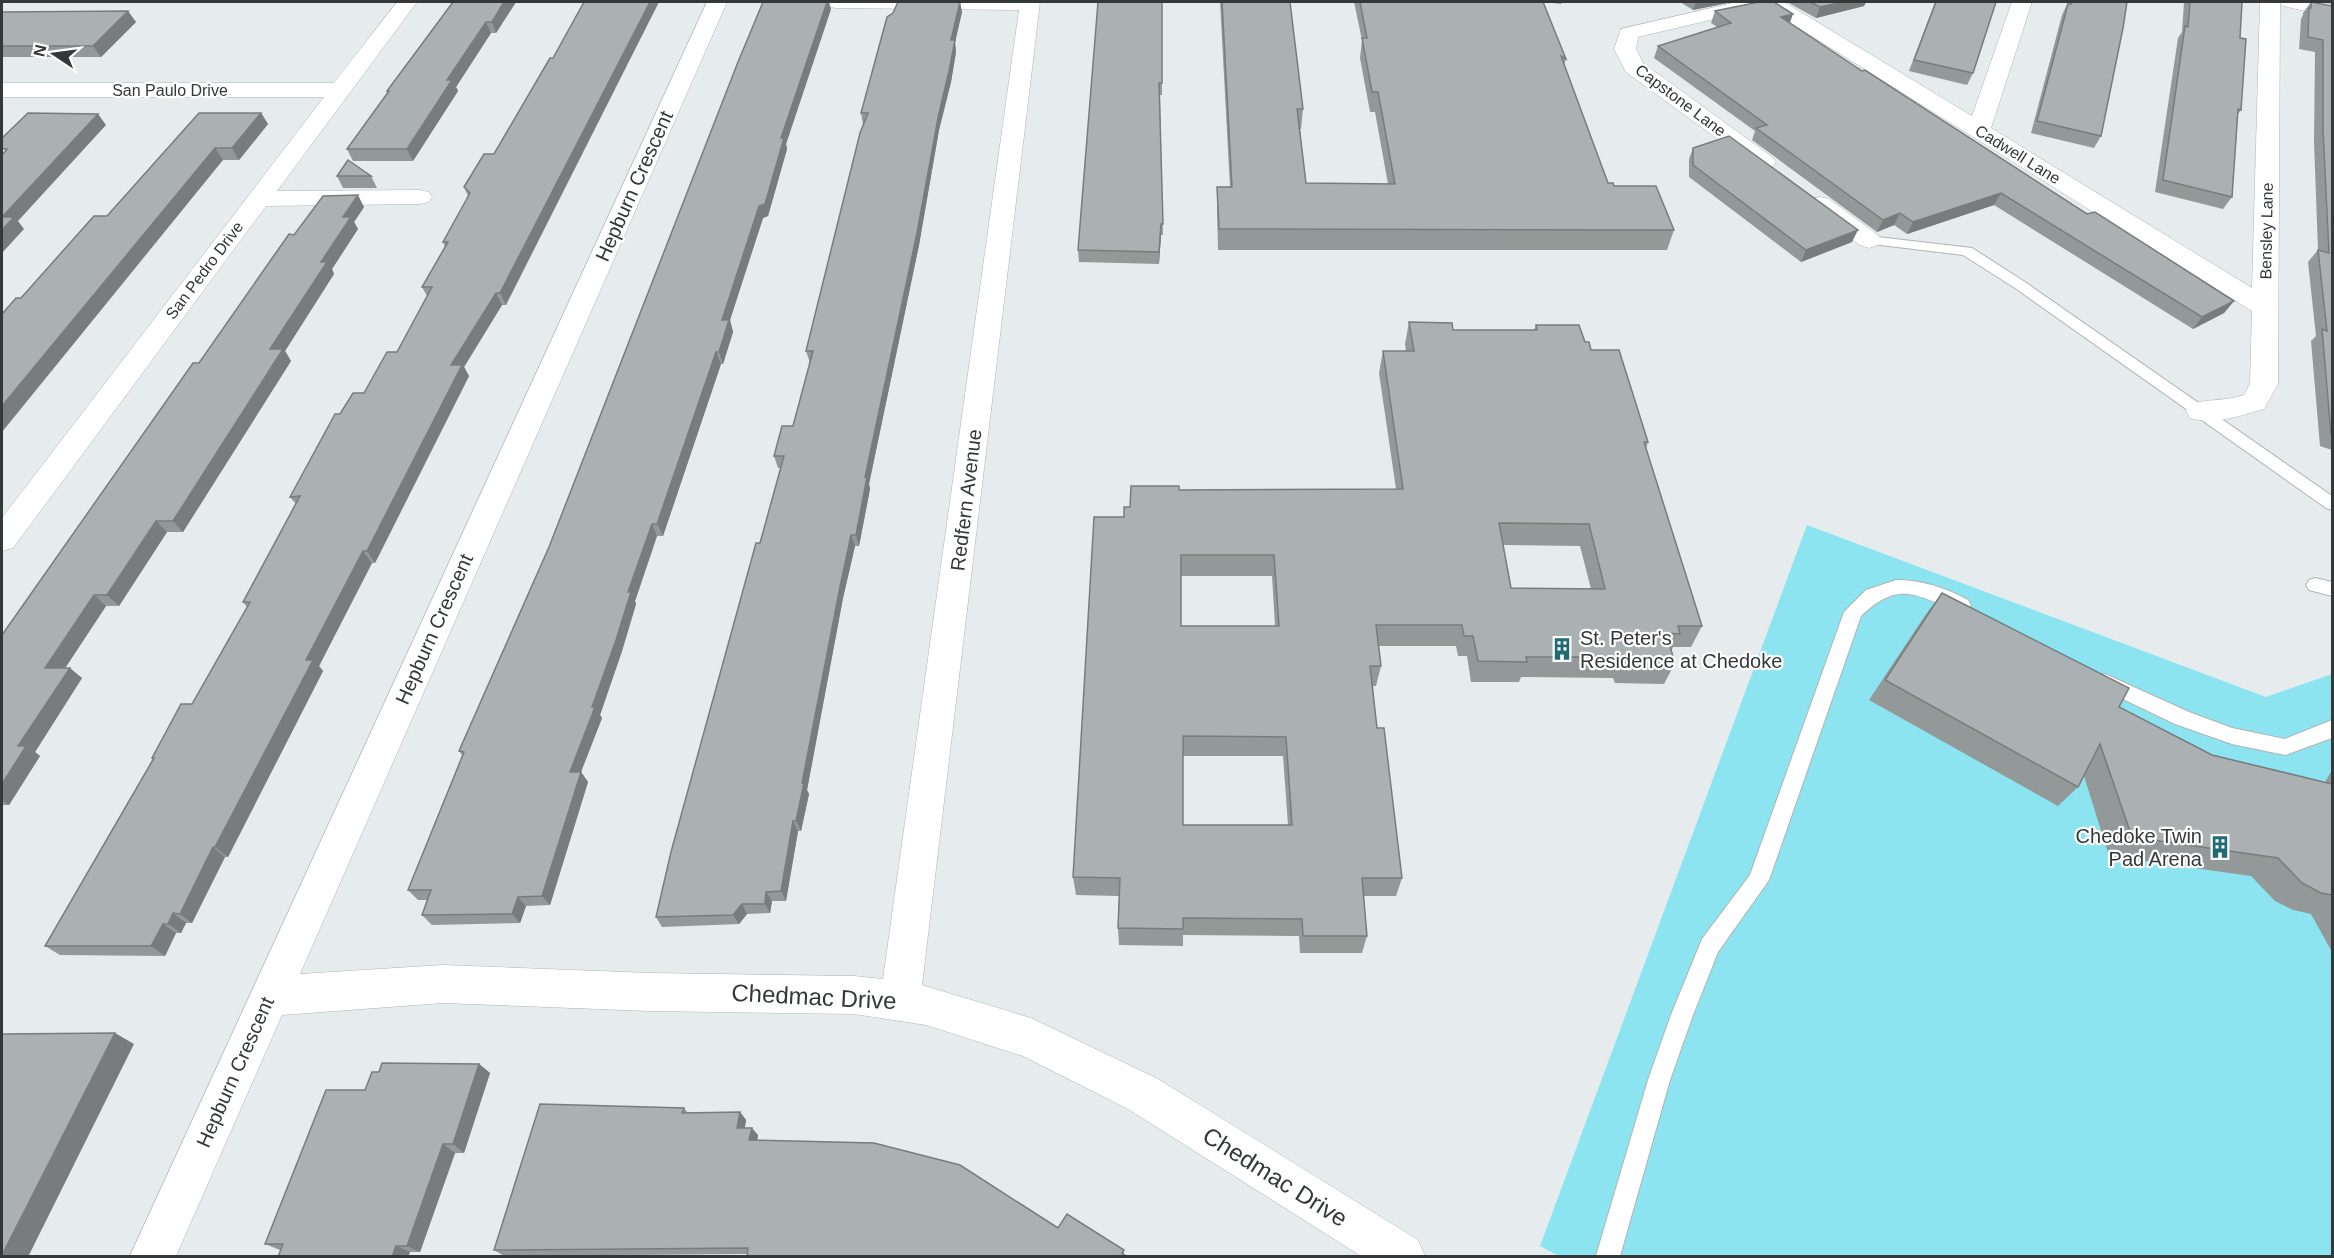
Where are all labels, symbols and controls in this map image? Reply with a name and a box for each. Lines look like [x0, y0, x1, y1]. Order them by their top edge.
north arrow [24, 24, 84, 84]
text: N [30, 43, 49, 58]
street label: Capstone Lane [1632, 61, 1729, 140]
street label: San Paulo Drive [112, 82, 228, 99]
street label: Hepburn Crescent [591, 107, 677, 265]
street label: Cadwell Lane [1972, 122, 2063, 187]
street label: Bensley Lane [2257, 182, 2276, 280]
street label: San Pedro Drive [162, 218, 247, 322]
street label: Redfern Avenue [946, 428, 986, 572]
street label: Hepburn Crescent [391, 550, 477, 708]
place label: St. Peter's Residence at Chedoke [1580, 627, 1782, 672]
building icon: St. Peter's Residence at Chedoke [1549, 636, 1575, 662]
place label: Chedoke Twin Pad Arena [2076, 825, 2203, 870]
building icon: Chedoke Twin Pad Arena [2207, 834, 2233, 860]
street label: Chedmac Drive [731, 979, 897, 1014]
street label: Hepburn Crescent [192, 993, 278, 1151]
street label: Chedmac Drive [1198, 1121, 1353, 1232]

